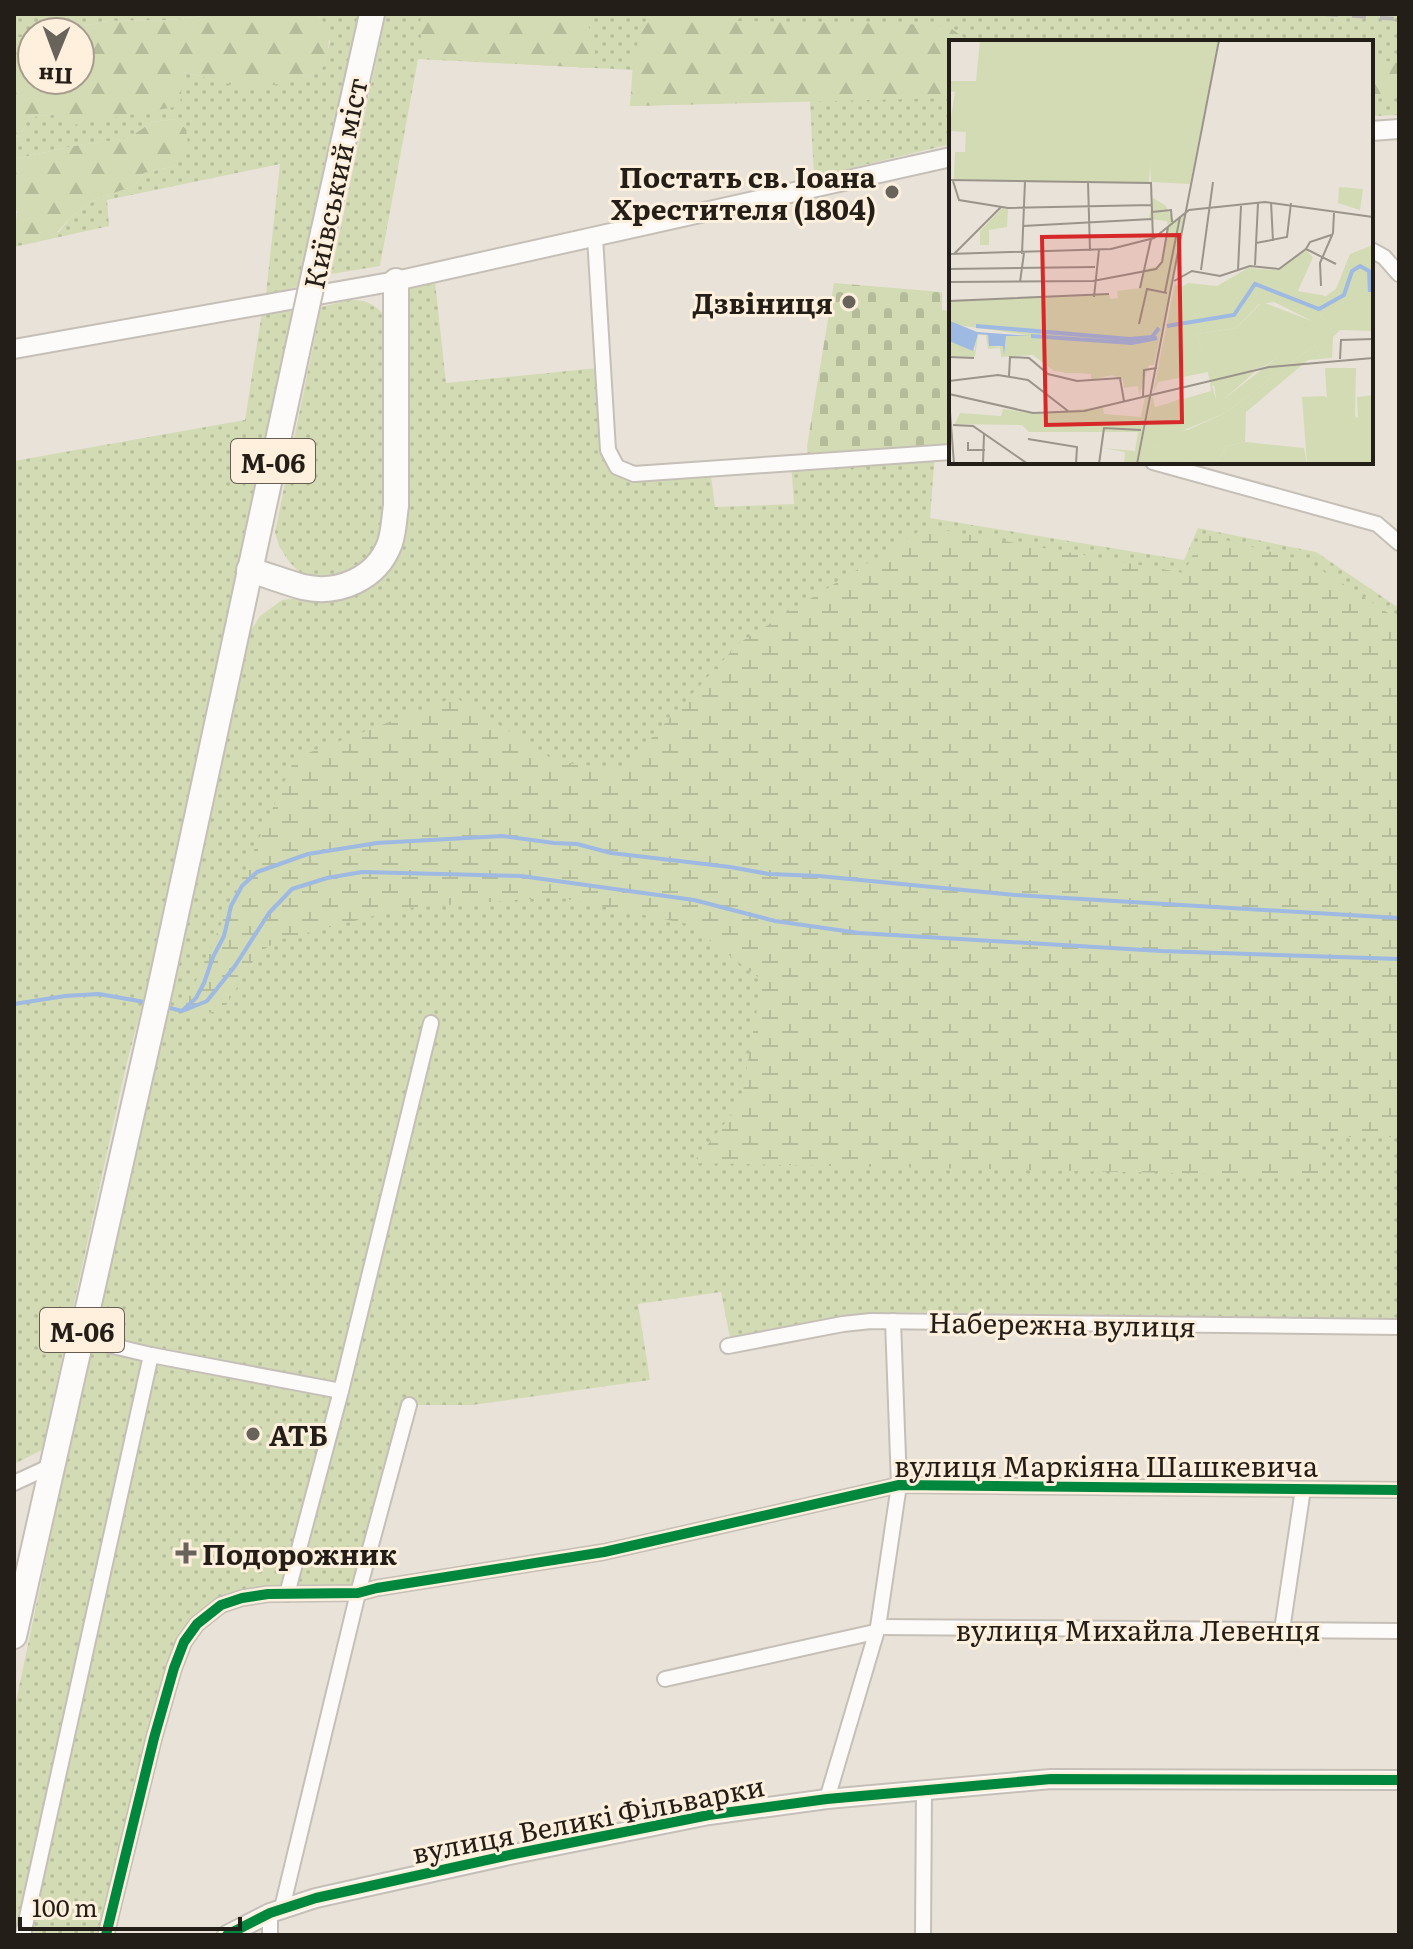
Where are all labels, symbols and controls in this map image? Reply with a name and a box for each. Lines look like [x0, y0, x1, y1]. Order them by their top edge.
north arrow [16, 16, 96, 96]
inset map [949, 40, 1373, 464]
text: Пн [38, 61, 73, 94]
street label: Київський міст [291, 73, 377, 293]
place label: Постать св. Іоана Хрестителя (1804) [611, 155, 877, 229]
marker: Постать св. Іоана Хрестителя (1804) [883, 183, 901, 201]
place label: Дзвіниця [692, 281, 833, 323]
marker: Дзвіниця [840, 293, 858, 311]
road number: М-06 [231, 439, 315, 483]
street label: Набережна вулиця [928, 1300, 1196, 1346]
road number: М-06 [40, 1308, 124, 1352]
place label: АТБ [269, 1413, 328, 1455]
marker: АТБ [244, 1425, 262, 1443]
street label: вулиця Маркіяна Шашкевича [894, 1444, 1318, 1486]
place label: Подорожник [202, 1532, 397, 1574]
marker: Подорожник [177, 1544, 195, 1562]
street label: вулиця Михайла Левенця [956, 1608, 1320, 1650]
street label: вулиця Великі Фільварки [408, 1763, 768, 1873]
scale bar [20, 1881, 240, 1931]
text: 100 m [32, 1889, 98, 1924]

